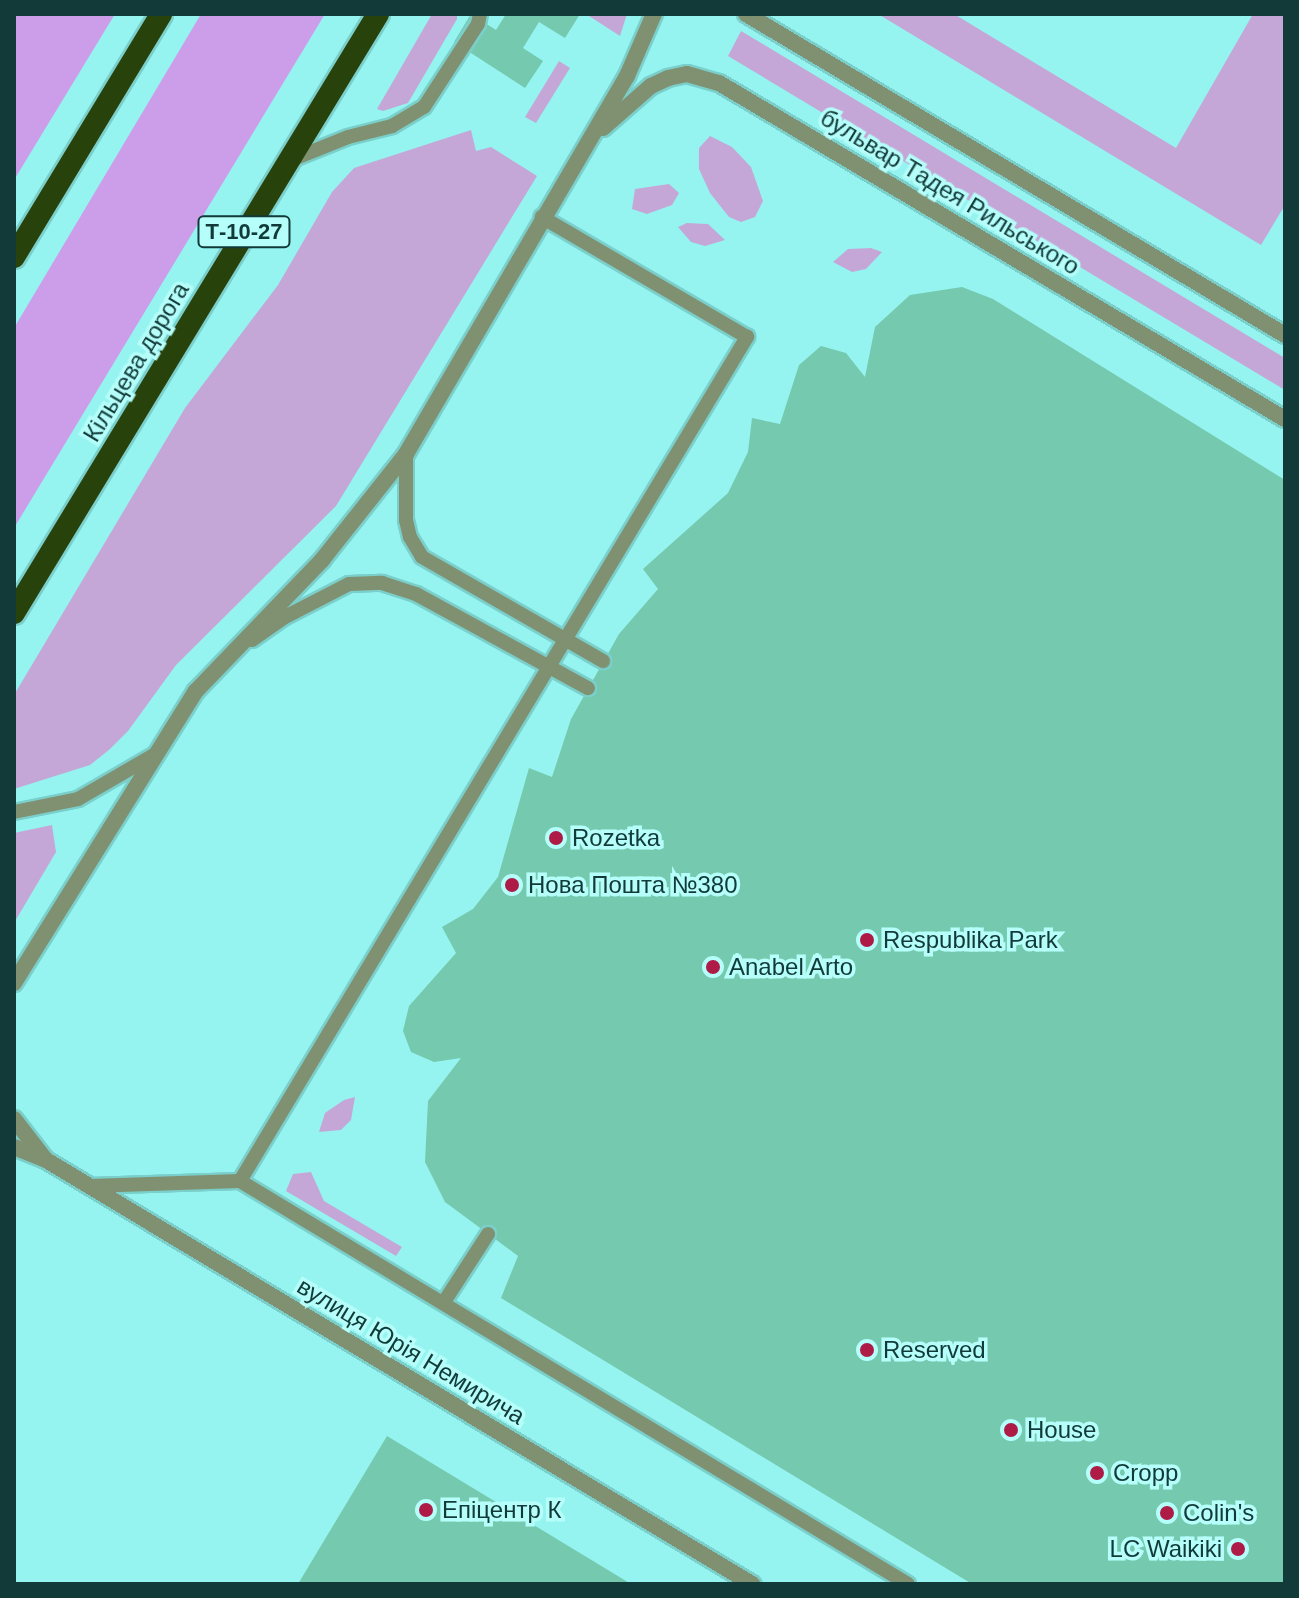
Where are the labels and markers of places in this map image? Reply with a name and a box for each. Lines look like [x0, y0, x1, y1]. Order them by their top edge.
place label: Rozetka [572, 824, 660, 852]
marker: Rozetka [547, 829, 565, 847]
place label: Нова Пошта №380 [528, 871, 738, 899]
marker: Нова Пошта №380 [503, 876, 521, 894]
place label: Respublika Park [883, 926, 1058, 954]
marker: Respublika Park [858, 931, 876, 949]
place label: Anabel Arto [729, 953, 854, 981]
marker: Anabel Arto [704, 958, 722, 976]
place label: Reserved [883, 1336, 986, 1364]
marker: Reserved [858, 1341, 876, 1359]
place label: House [1027, 1416, 1096, 1444]
marker: House [1002, 1421, 1020, 1439]
place label: Cropp [1113, 1459, 1178, 1487]
marker: Cropp [1088, 1464, 1106, 1482]
place label: Епіцентр К [442, 1496, 561, 1524]
place label: Colin's [1183, 1499, 1254, 1527]
marker: Епіцентр К [417, 1501, 435, 1519]
marker: Colin's [1158, 1504, 1176, 1522]
place label: LC Waikiki [1110, 1535, 1222, 1563]
marker: LC Waikiki [1229, 1540, 1247, 1558]

